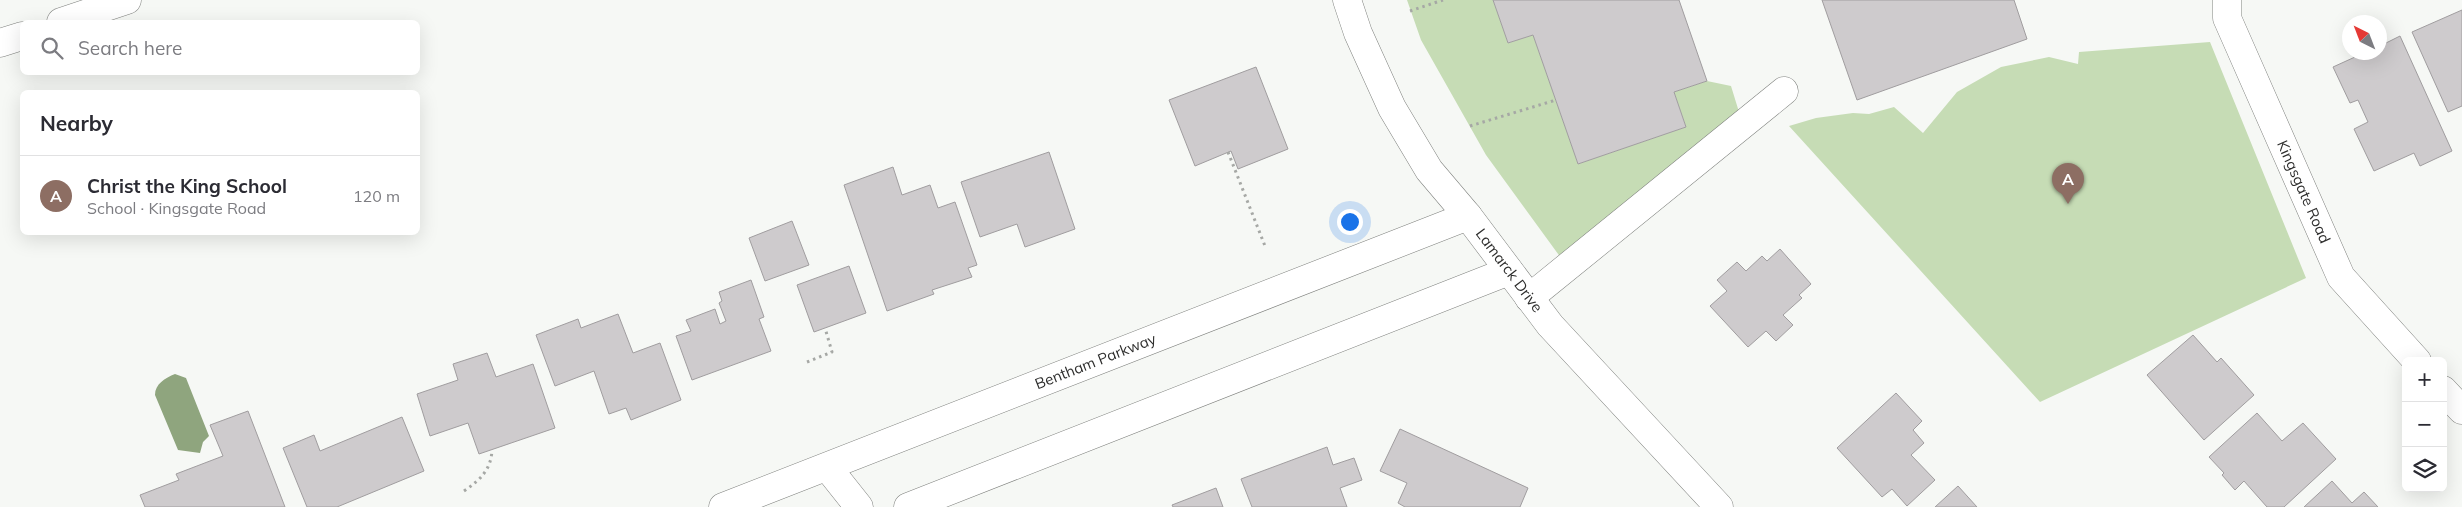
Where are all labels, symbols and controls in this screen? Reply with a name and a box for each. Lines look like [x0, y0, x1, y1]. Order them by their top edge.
north arrow [2342, 15, 2387, 60]
search box [20, 20, 420, 75]
icon: search [38, 34, 66, 62]
text: Search here [78, 36, 182, 60]
text: Nearby [40, 110, 113, 136]
street label: Kingsgate Road [2273, 137, 2335, 246]
pin: A [2052, 163, 2084, 204]
text: Christ the King School [87, 174, 287, 198]
text: A [50, 186, 62, 206]
text: 120 m [353, 186, 400, 206]
text: School · Kingsgate Road [87, 198, 266, 218]
your location [1337, 209, 1363, 235]
street label: Lamarck Drive [1472, 225, 1547, 316]
street label: Bentham Parkway [1032, 329, 1159, 393]
map controls [2402, 357, 2447, 492]
button: + [2402, 357, 2447, 402]
button: − [2402, 402, 2447, 447]
button: layers [2402, 447, 2447, 492]

